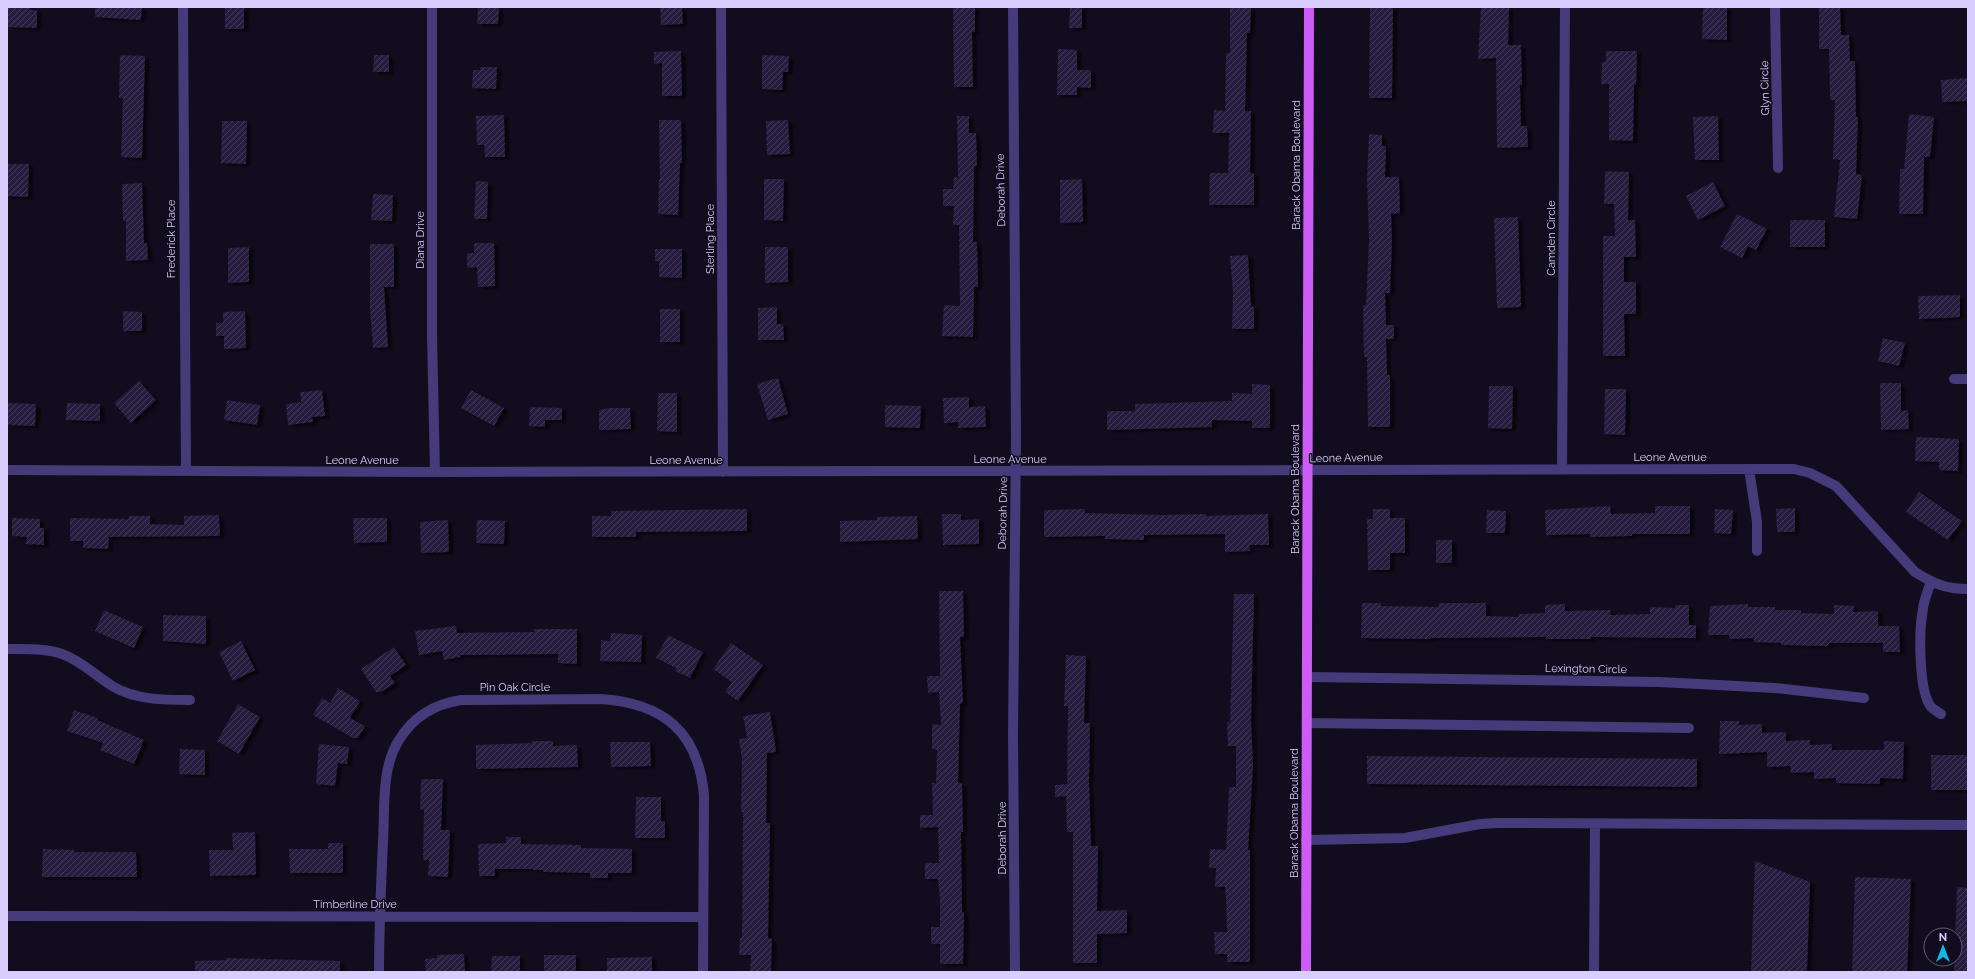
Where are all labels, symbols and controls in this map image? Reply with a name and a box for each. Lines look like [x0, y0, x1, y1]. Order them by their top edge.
street label: Glyn Circle [1758, 60, 1772, 116]
street label: Barack Obama Boulevard [1290, 100, 1303, 230]
street label: Deborah Drive [994, 153, 1008, 227]
street label: Frederick Place [165, 199, 178, 278]
street label: Camden Circle [1545, 200, 1558, 276]
street label: Sterling Place [704, 203, 717, 274]
street label: Diana Drive [414, 211, 427, 269]
street label: Barack Obama Boulevard [1289, 424, 1302, 554]
street label: Leone Avenue [1309, 451, 1383, 465]
street label: Leone Avenue [1633, 451, 1707, 464]
street label: Leone Avenue [973, 453, 1047, 466]
street label: Leone Avenue [325, 454, 399, 467]
street label: Leone Avenue [649, 454, 723, 467]
street label: Deborah Drive [996, 476, 1010, 550]
street label: Lexington Circle [1545, 662, 1628, 676]
street label: Pin Oak Circle [480, 681, 551, 694]
street label: Barack Obama Boulevard [1288, 748, 1301, 878]
street label: Deborah Drive [996, 801, 1009, 874]
street label: Timberline Drive [313, 898, 397, 911]
north arrow [1923, 927, 1963, 967]
text: N [1939, 931, 1947, 944]

